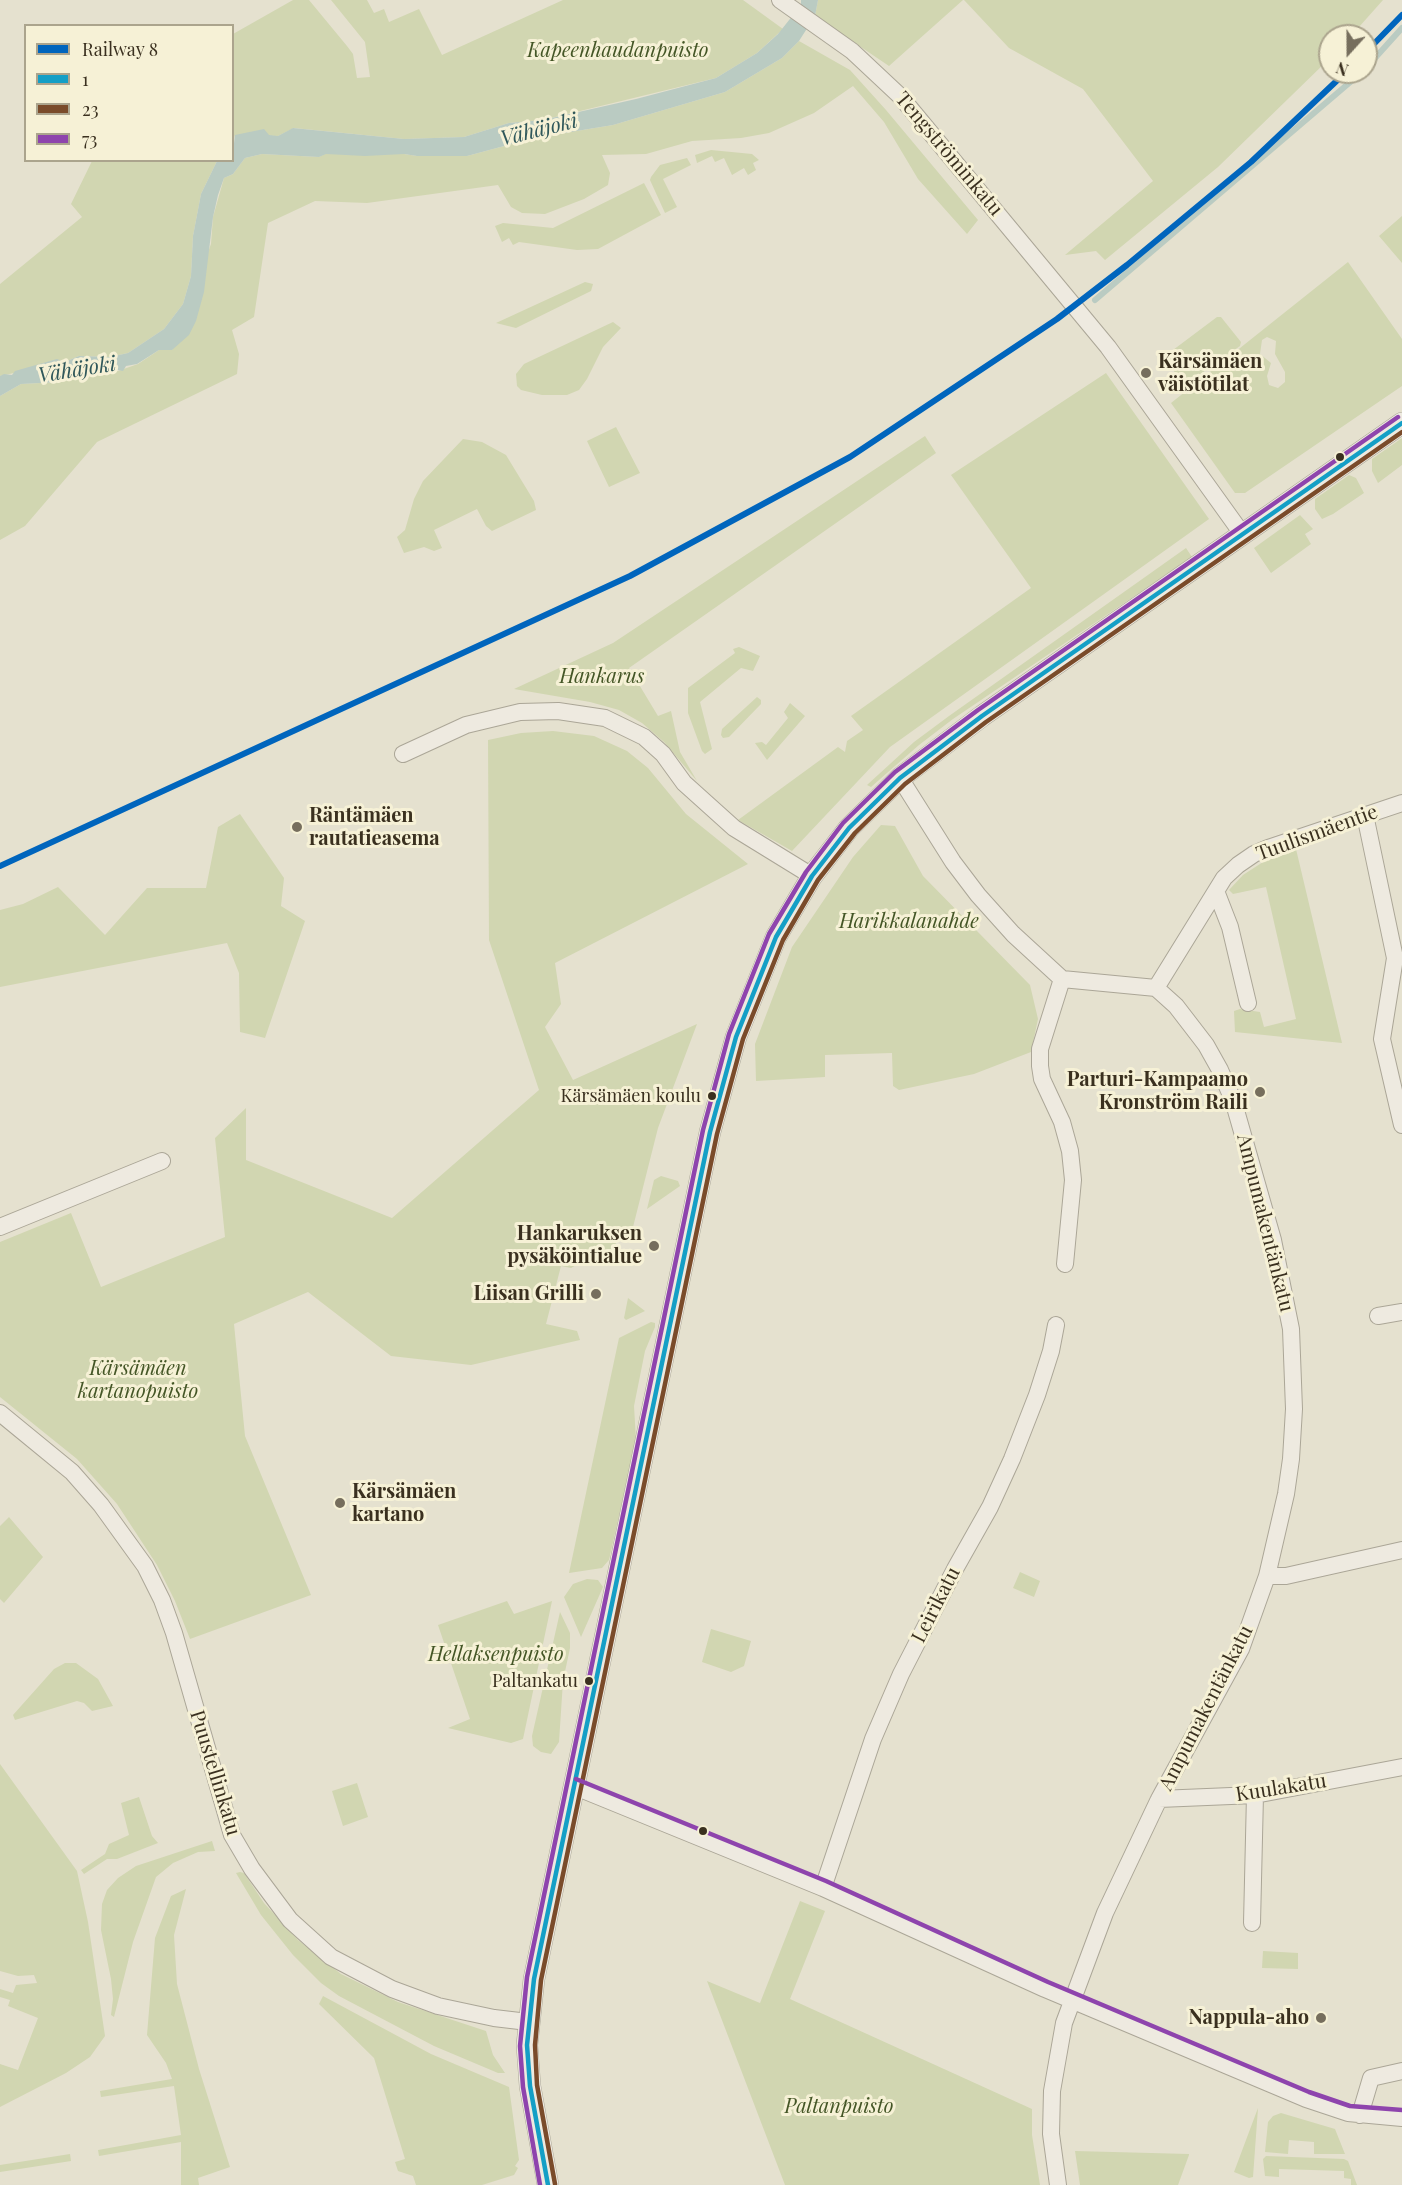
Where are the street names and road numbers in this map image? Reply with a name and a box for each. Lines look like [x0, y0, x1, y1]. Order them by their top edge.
street label: Tengströminkatu [890, 87, 1008, 221]
street label: Tuulismäentie [1253, 800, 1381, 866]
street label: Ampumakentänkatu [1231, 1132, 1299, 1314]
street label: Leirikatu [907, 1563, 965, 1647]
street label: Ampumakentänkatu [1154, 1621, 1258, 1795]
street label: Puustellinkatu [185, 1707, 245, 1839]
street label: Kuulakatu [1234, 1769, 1328, 1807]

